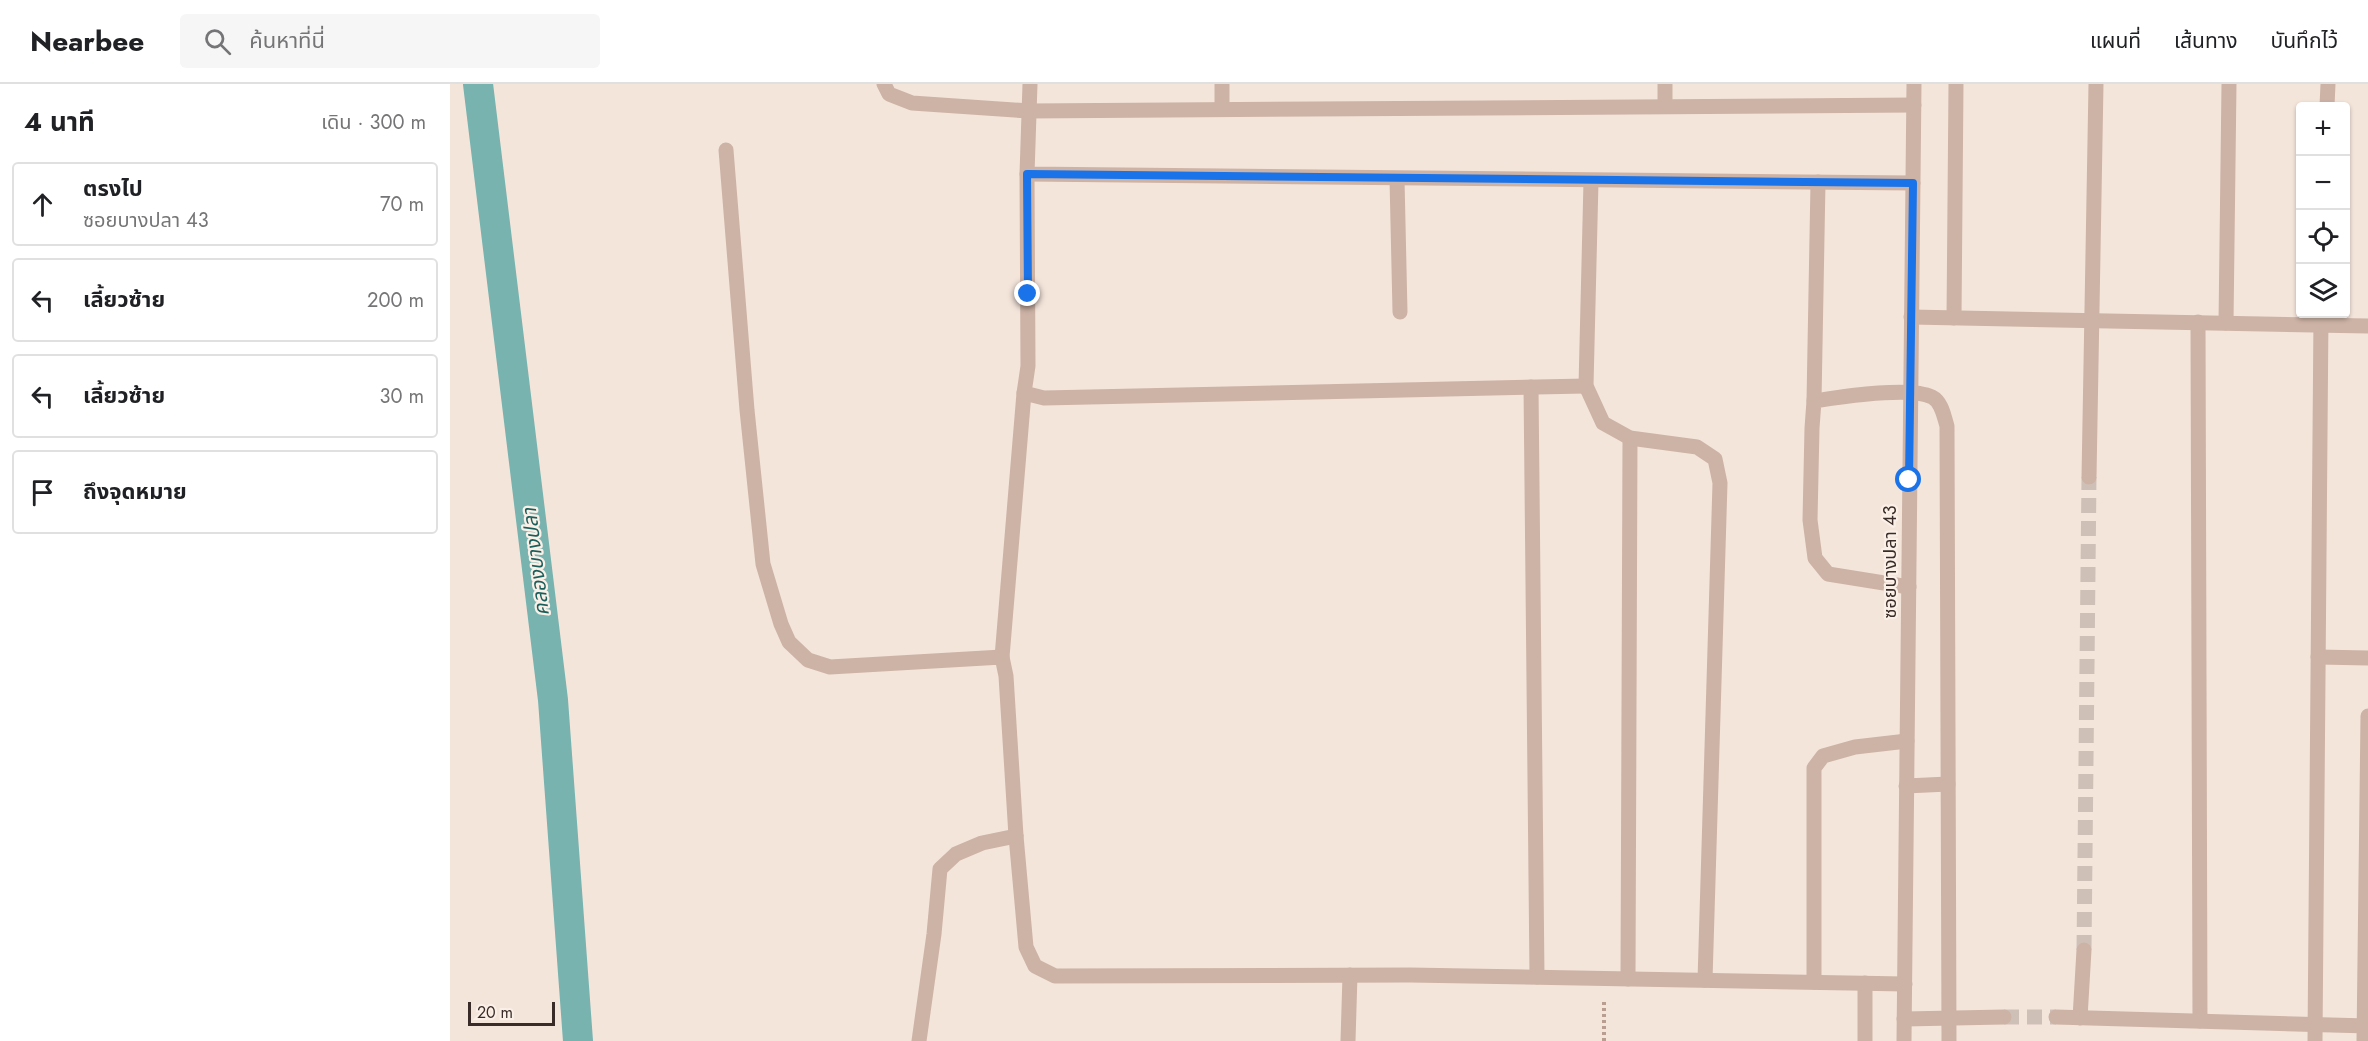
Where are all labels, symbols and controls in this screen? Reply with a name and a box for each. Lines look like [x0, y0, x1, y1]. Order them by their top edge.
search box [180, 14, 600, 68]
text: Nearbee [30, 21, 144, 62]
text: ค้นหาที่นี่ [249, 24, 325, 56]
icon: search [201, 25, 234, 58]
text: แผนที่ [2090, 26, 2141, 56]
text: เส้นทาง [2174, 26, 2238, 56]
text: บันทึกไว้ [2271, 26, 2338, 56]
map controls [2296, 102, 2350, 318]
button: + [2296, 102, 2350, 156]
text: 4 นาที [24, 103, 95, 141]
text: เดิน · 300 m [321, 108, 426, 137]
button: − [2296, 156, 2350, 210]
text: ตรงไป [83, 172, 143, 204]
icon: ahead [26, 188, 59, 221]
text: 70 m [380, 190, 424, 219]
text: ซอยบางปลา 43 [83, 206, 209, 235]
button: locate [2296, 210, 2350, 264]
button: layers [2296, 264, 2350, 318]
route end [1014, 280, 1040, 306]
text: เลี้ยวซ้าย [83, 283, 165, 315]
icon: left [26, 284, 59, 317]
text: 200 m [367, 286, 424, 315]
text: เลี้ยวซ้าย [83, 379, 165, 411]
icon: left [26, 380, 59, 413]
text: 30 m [379, 382, 424, 411]
route start [1895, 466, 1921, 492]
text: ถึงจุดหมาย [83, 475, 187, 507]
icon: arrive [26, 476, 59, 509]
street label: ซอยบางปลา 43 [1877, 505, 1903, 619]
water label: คลองบางปลา [515, 506, 557, 618]
scale bar [468, 999, 555, 1026]
text: 20 m [477, 1001, 513, 1024]

